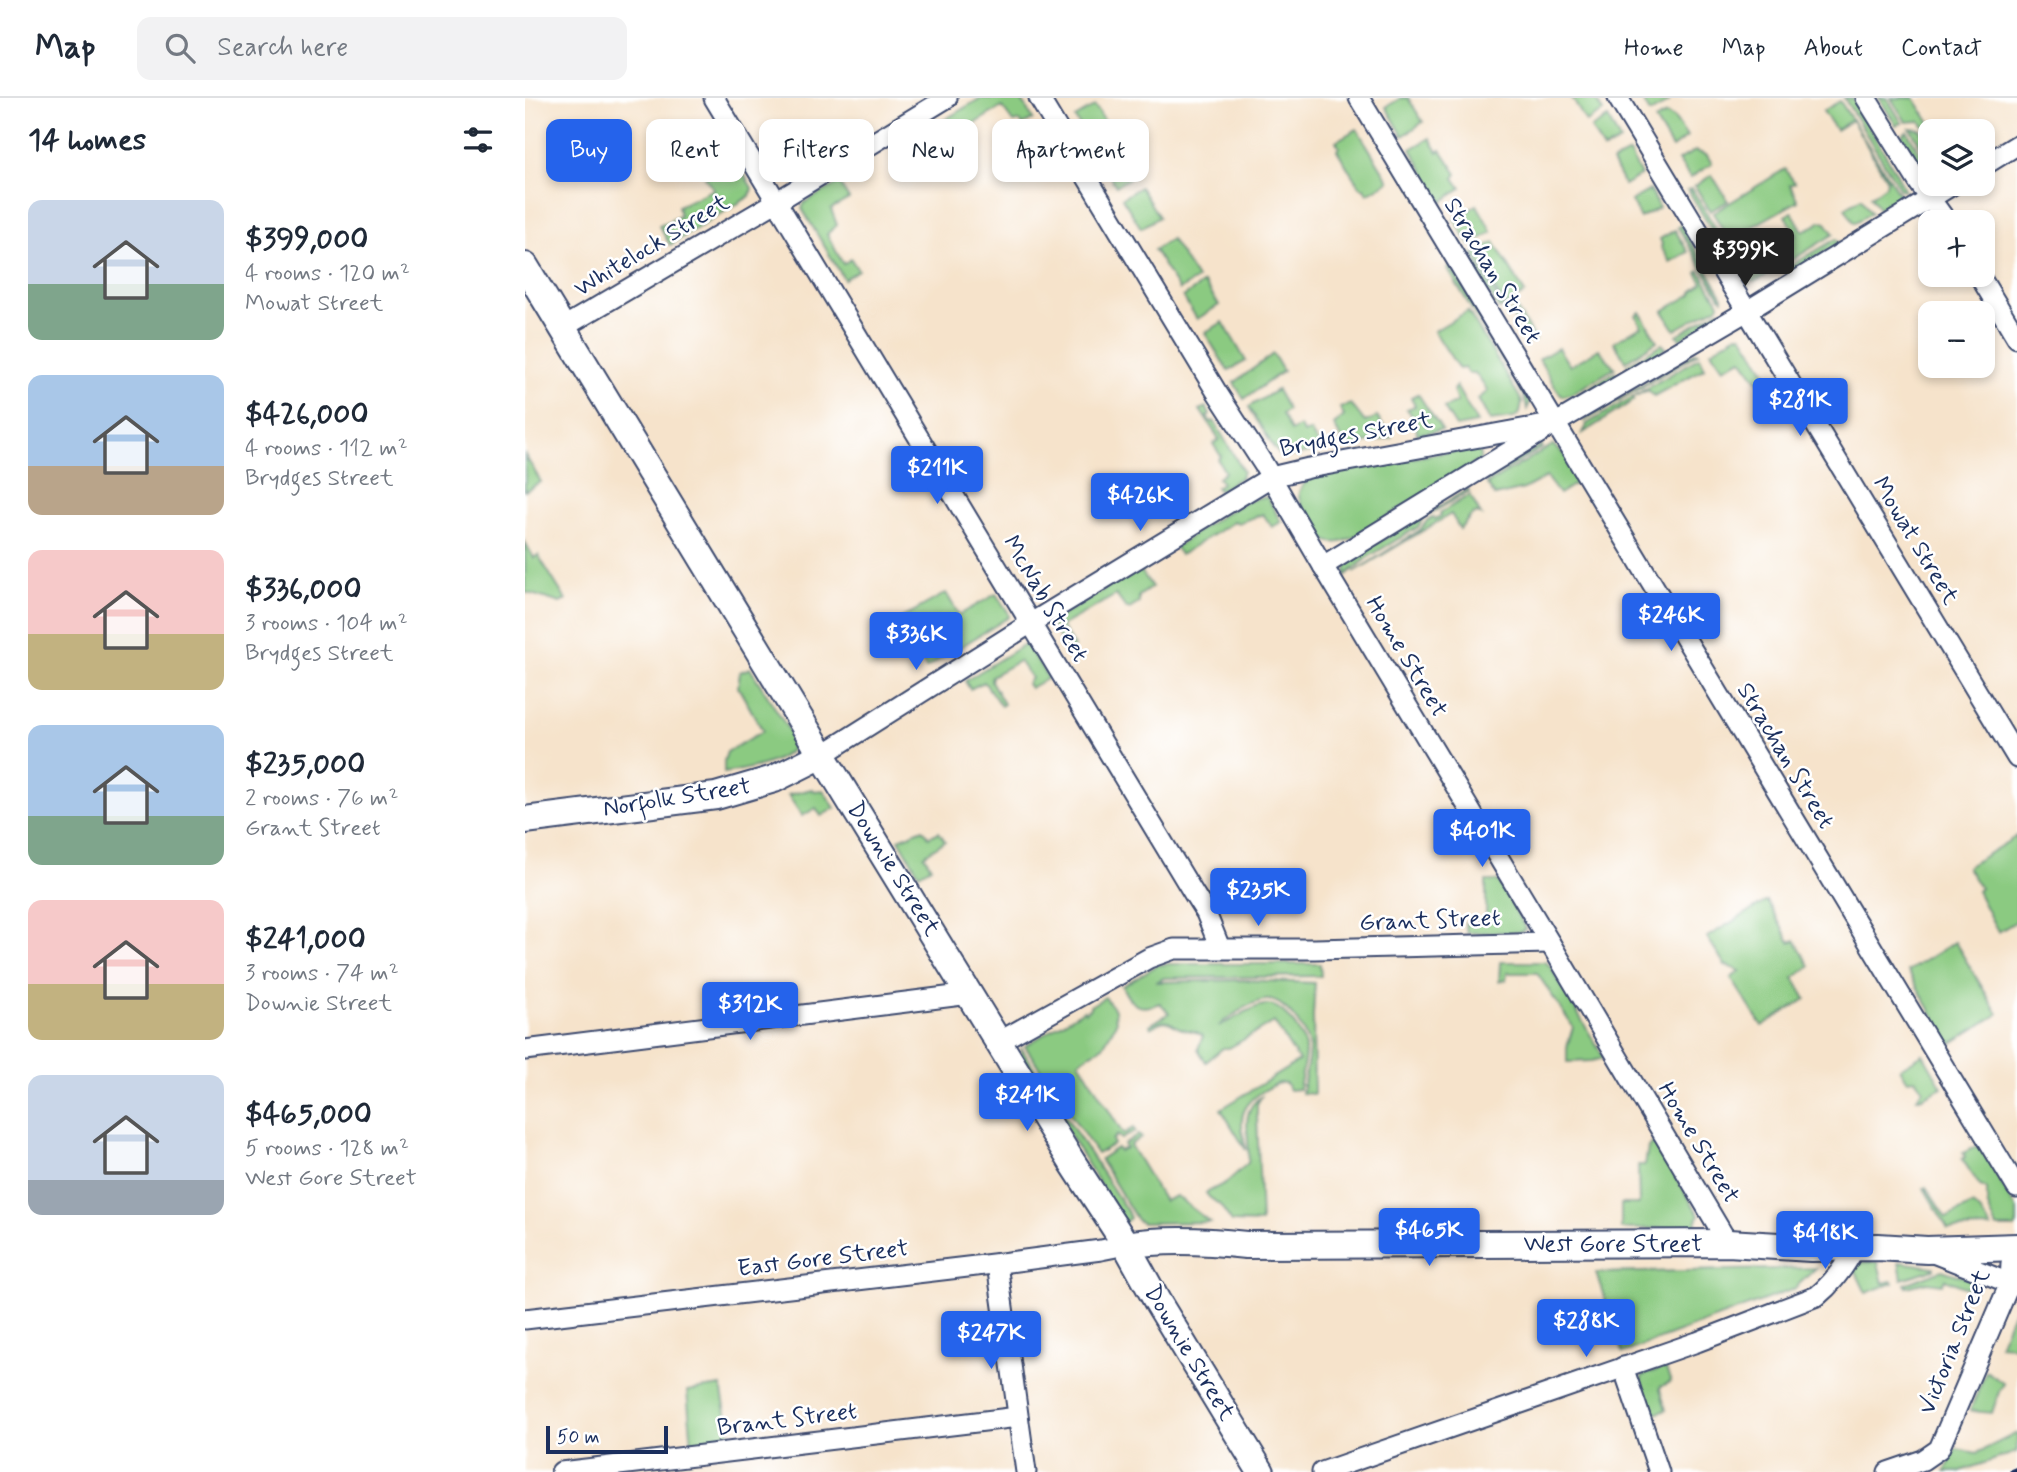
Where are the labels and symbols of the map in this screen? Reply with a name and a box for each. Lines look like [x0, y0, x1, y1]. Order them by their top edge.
street label: Whitelock Street [569, 187, 735, 305]
street label: Strachan Street [1436, 192, 1548, 350]
pin: $399K [1696, 228, 1794, 288]
pin: $281K [1751, 378, 1849, 438]
street label: Brydges Street [1277, 405, 1436, 468]
pin: $211K [888, 446, 986, 506]
street label: Mowat Street [1865, 471, 1965, 611]
pin: $426K [1091, 474, 1189, 533]
street label: McNab Street [995, 530, 1095, 668]
street label: Home Street [1358, 591, 1454, 723]
pin: $246K [1622, 594, 1720, 653]
pin: $336K [867, 612, 965, 672]
street label: Strachan Street [1729, 677, 1841, 835]
street label: Norfolk Street [601, 771, 753, 827]
street label: Downie Street [839, 796, 947, 942]
pin: $401K [1433, 810, 1531, 869]
pin: $235K [1209, 868, 1307, 928]
street label: Grant Street [1359, 903, 1501, 939]
pin: $312K [701, 982, 799, 1042]
pin: $241K [978, 1074, 1076, 1133]
street label: Home Street [1650, 1077, 1746, 1209]
pin: $465K [1380, 1208, 1478, 1268]
pin: $418K [1776, 1212, 1874, 1271]
street label: West Gore Street [1524, 1229, 1702, 1260]
street label: East Gore Street [736, 1233, 910, 1285]
street label: Victoria Street [1912, 1265, 1998, 1419]
street label: Downie Street [1136, 1279, 1242, 1427]
pin: $288K [1537, 1300, 1635, 1359]
pin: $247K [942, 1312, 1040, 1371]
street label: Brant Street [715, 1396, 859, 1444]
scale bar [546, 1423, 669, 1455]

